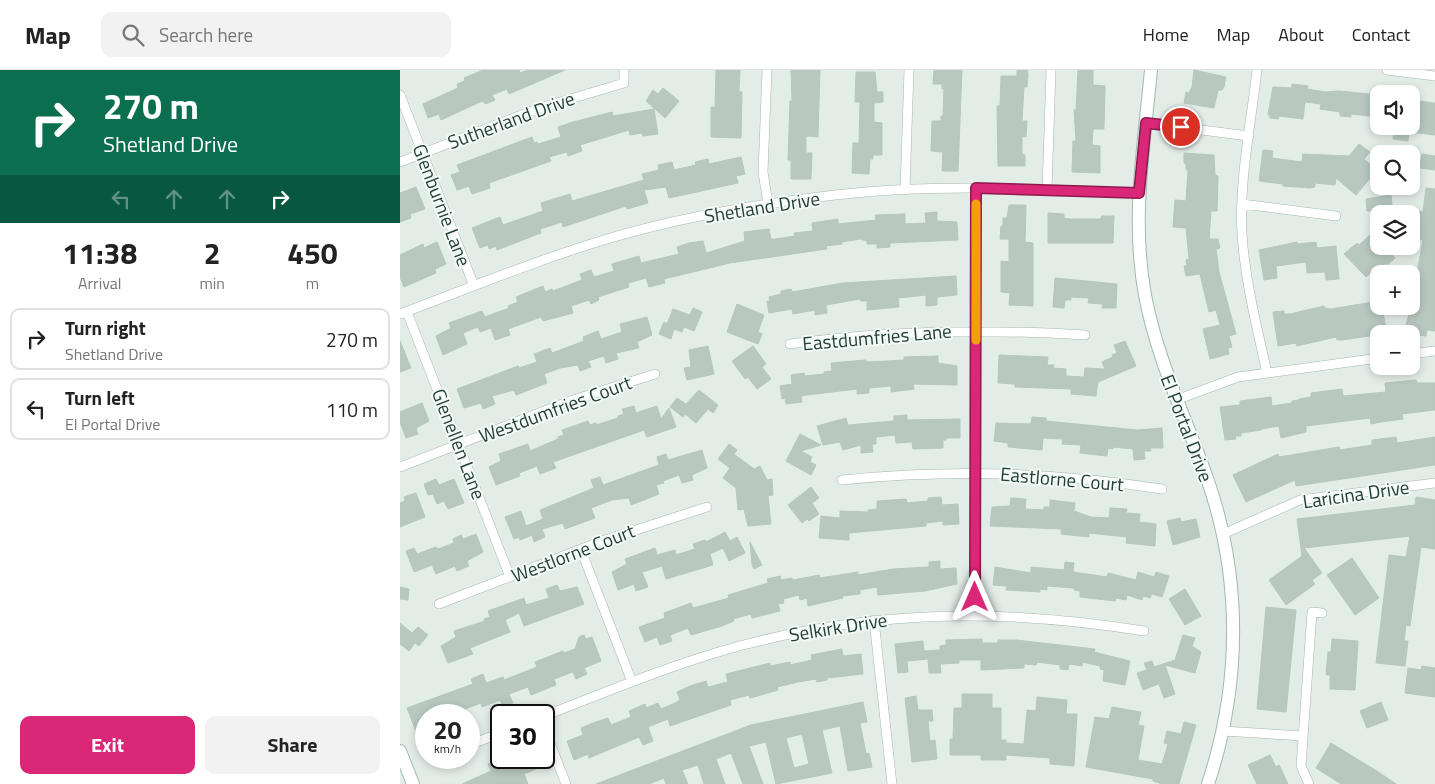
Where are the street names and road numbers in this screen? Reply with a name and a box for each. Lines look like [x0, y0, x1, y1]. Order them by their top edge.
street label: Sutherland Drive [443, 83, 578, 156]
street label: Glenburnie Lane [406, 139, 479, 270]
street label: Shetland Drive [702, 183, 822, 230]
street label: Eastdumfries Lane [801, 316, 953, 357]
street label: Westdumfries Court [474, 367, 636, 450]
street label: El Portal Drive [1154, 370, 1221, 486]
street label: Glenellen Lane [425, 384, 494, 503]
street label: Eastlorne Court [999, 459, 1125, 498]
street label: Laricina Drive [1301, 472, 1411, 515]
street label: Westlorne Court [507, 516, 639, 589]
street label: Selkirk Drive [787, 604, 889, 649]

